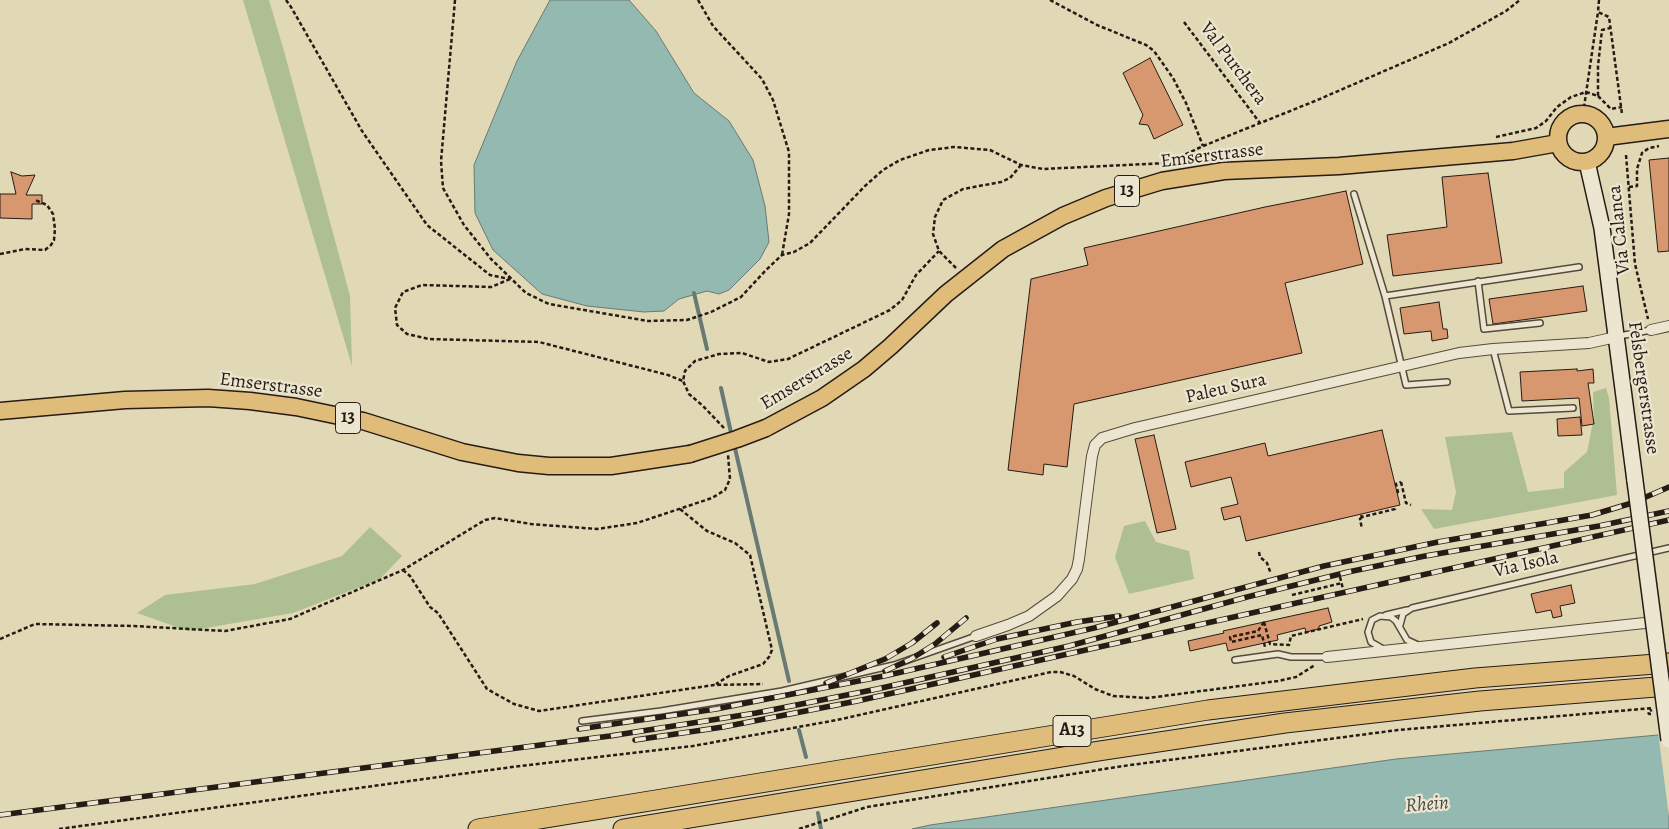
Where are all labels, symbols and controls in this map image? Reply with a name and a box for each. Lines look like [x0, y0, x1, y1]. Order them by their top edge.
street label: Val Purchera [1194, 18, 1272, 110]
street label: Emserstrasse [1159, 138, 1265, 174]
road number: 13 [1114, 176, 1140, 207]
street label: Via Calanca [1604, 184, 1636, 276]
street label: Felsbergerstrasse [1622, 320, 1664, 456]
street label: Emserstrasse [757, 343, 857, 415]
street label: Emserstrasse [218, 368, 324, 404]
street label: Paleu Sura [1183, 369, 1269, 409]
road number: 13 [336, 402, 360, 433]
street label: Via Isola [1491, 546, 1561, 584]
road number: A13 [1053, 716, 1091, 746]
water label: Rhein [1404, 791, 1450, 819]

